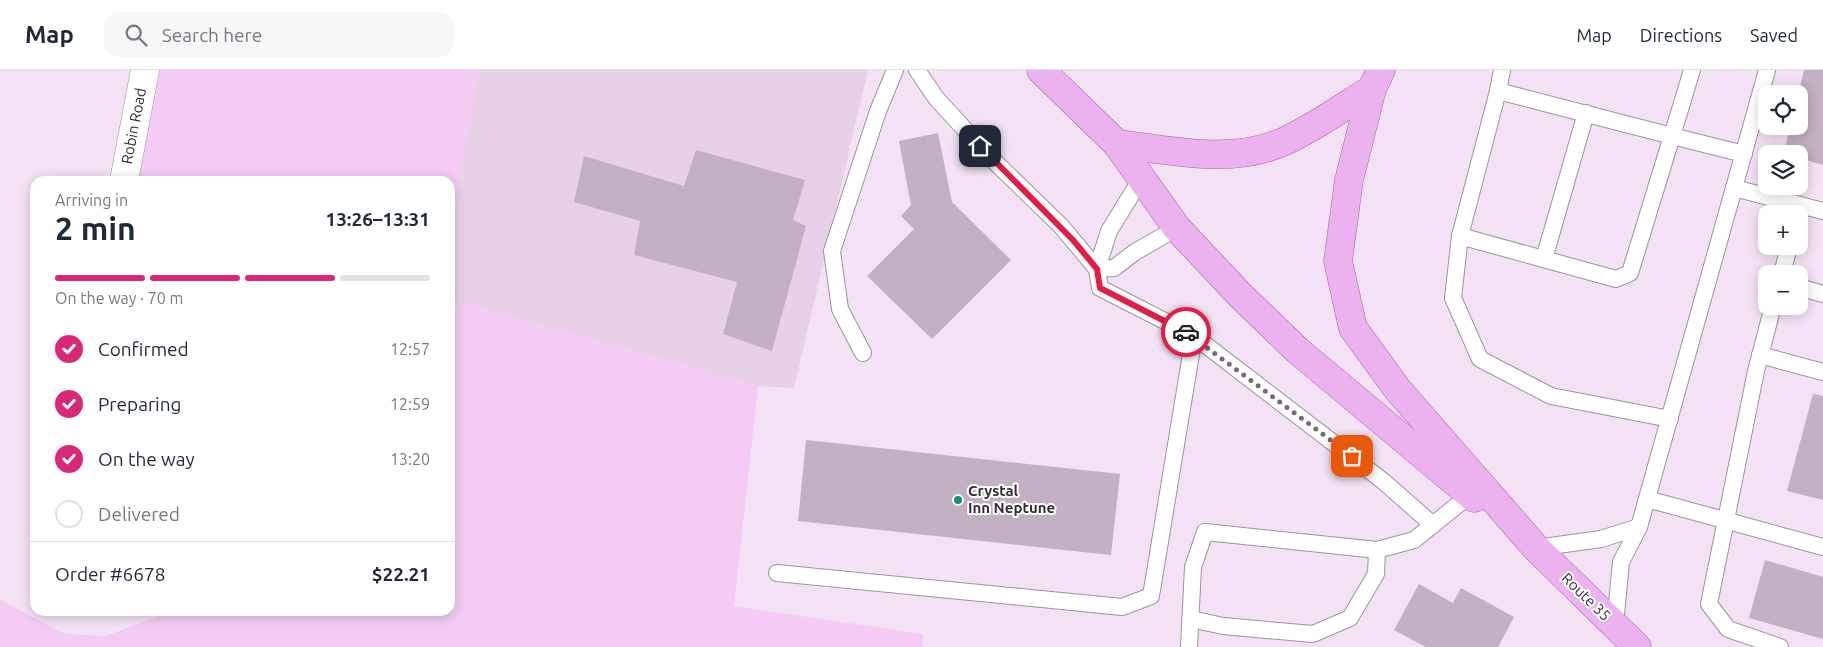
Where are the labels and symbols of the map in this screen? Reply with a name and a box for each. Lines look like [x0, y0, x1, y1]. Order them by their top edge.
street label: Robin Road [118, 86, 149, 165]
pin [959, 125, 1001, 167]
courier [1161, 307, 1211, 357]
pin [1331, 435, 1373, 477]
place label: Crystal Inn Neptune [968, 482, 1055, 516]
marker: Crystal Inn Neptune [952, 494, 964, 506]
street label: Route 35 [1558, 569, 1614, 624]

